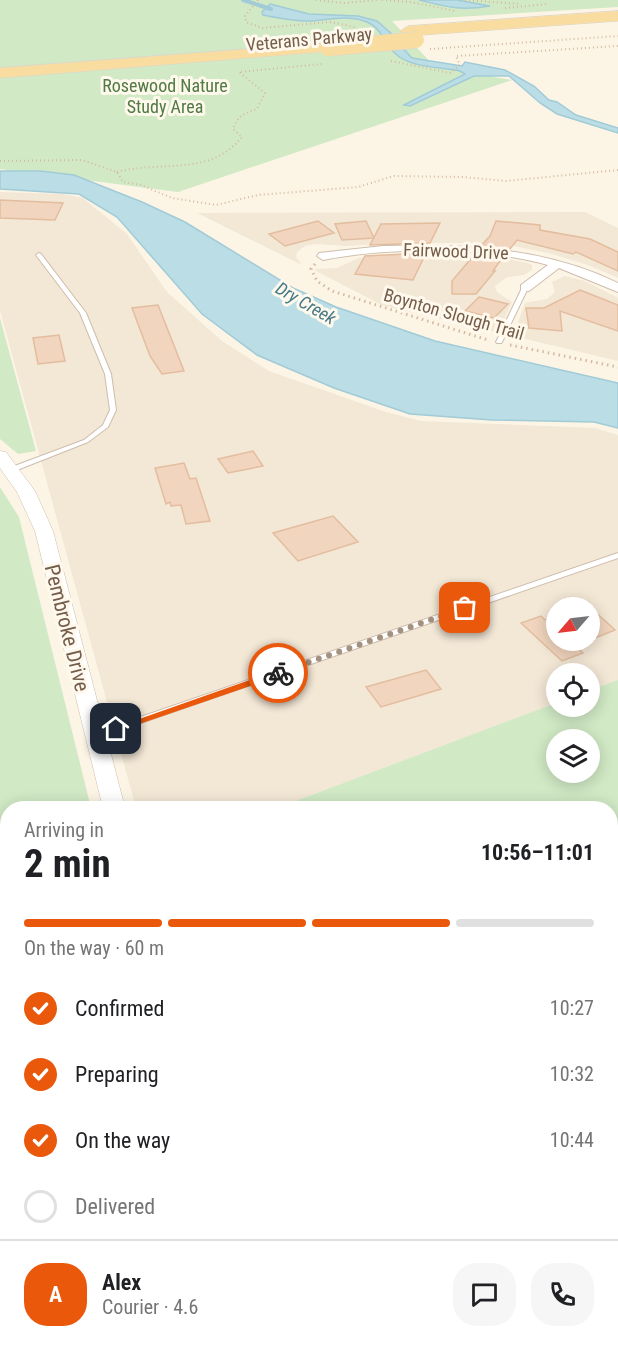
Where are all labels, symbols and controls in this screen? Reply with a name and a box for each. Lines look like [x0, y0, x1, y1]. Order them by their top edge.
street label: Veterans Parkway [245, 23, 373, 55]
park label: Rosewood Nature Study Area [102, 75, 228, 117]
street label: Fairwood Drive [403, 239, 509, 263]
water label: Dry Creek [272, 277, 341, 329]
street label: Boynton Slough Trail [381, 284, 527, 344]
street label: Pembroke Drive [40, 562, 94, 694]
pin [439, 582, 490, 633]
icon: bag [448, 591, 481, 624]
north arrow [546, 597, 600, 651]
map controls [546, 597, 600, 783]
courier [248, 643, 308, 703]
icon: bike [262, 657, 295, 690]
button: locate [546, 663, 600, 717]
pin [90, 703, 141, 754]
icon: home [99, 712, 132, 745]
button: layers [546, 729, 600, 783]
text: Arriving in [24, 818, 104, 842]
text: 10:56–11:01 [481, 840, 594, 865]
text: 2 min [24, 841, 111, 887]
text: On the way · 60 m [24, 936, 164, 960]
icon: check [24, 992, 57, 1025]
text: Confirmed [75, 996, 164, 1021]
text: 10:27 [550, 996, 594, 1020]
icon: check [24, 1058, 57, 1091]
text: Preparing [75, 1062, 159, 1087]
text: 10:32 [550, 1062, 594, 1086]
icon: check [24, 1124, 57, 1157]
text: On the way [75, 1128, 170, 1153]
text: 10:44 [550, 1128, 594, 1152]
text: Delivered [75, 1194, 155, 1219]
button: chat [453, 1263, 516, 1326]
button: phone [531, 1263, 594, 1326]
text: Alex [102, 1270, 141, 1295]
text: A [49, 1282, 62, 1307]
text: Courier · 4.6 [102, 1295, 198, 1319]

